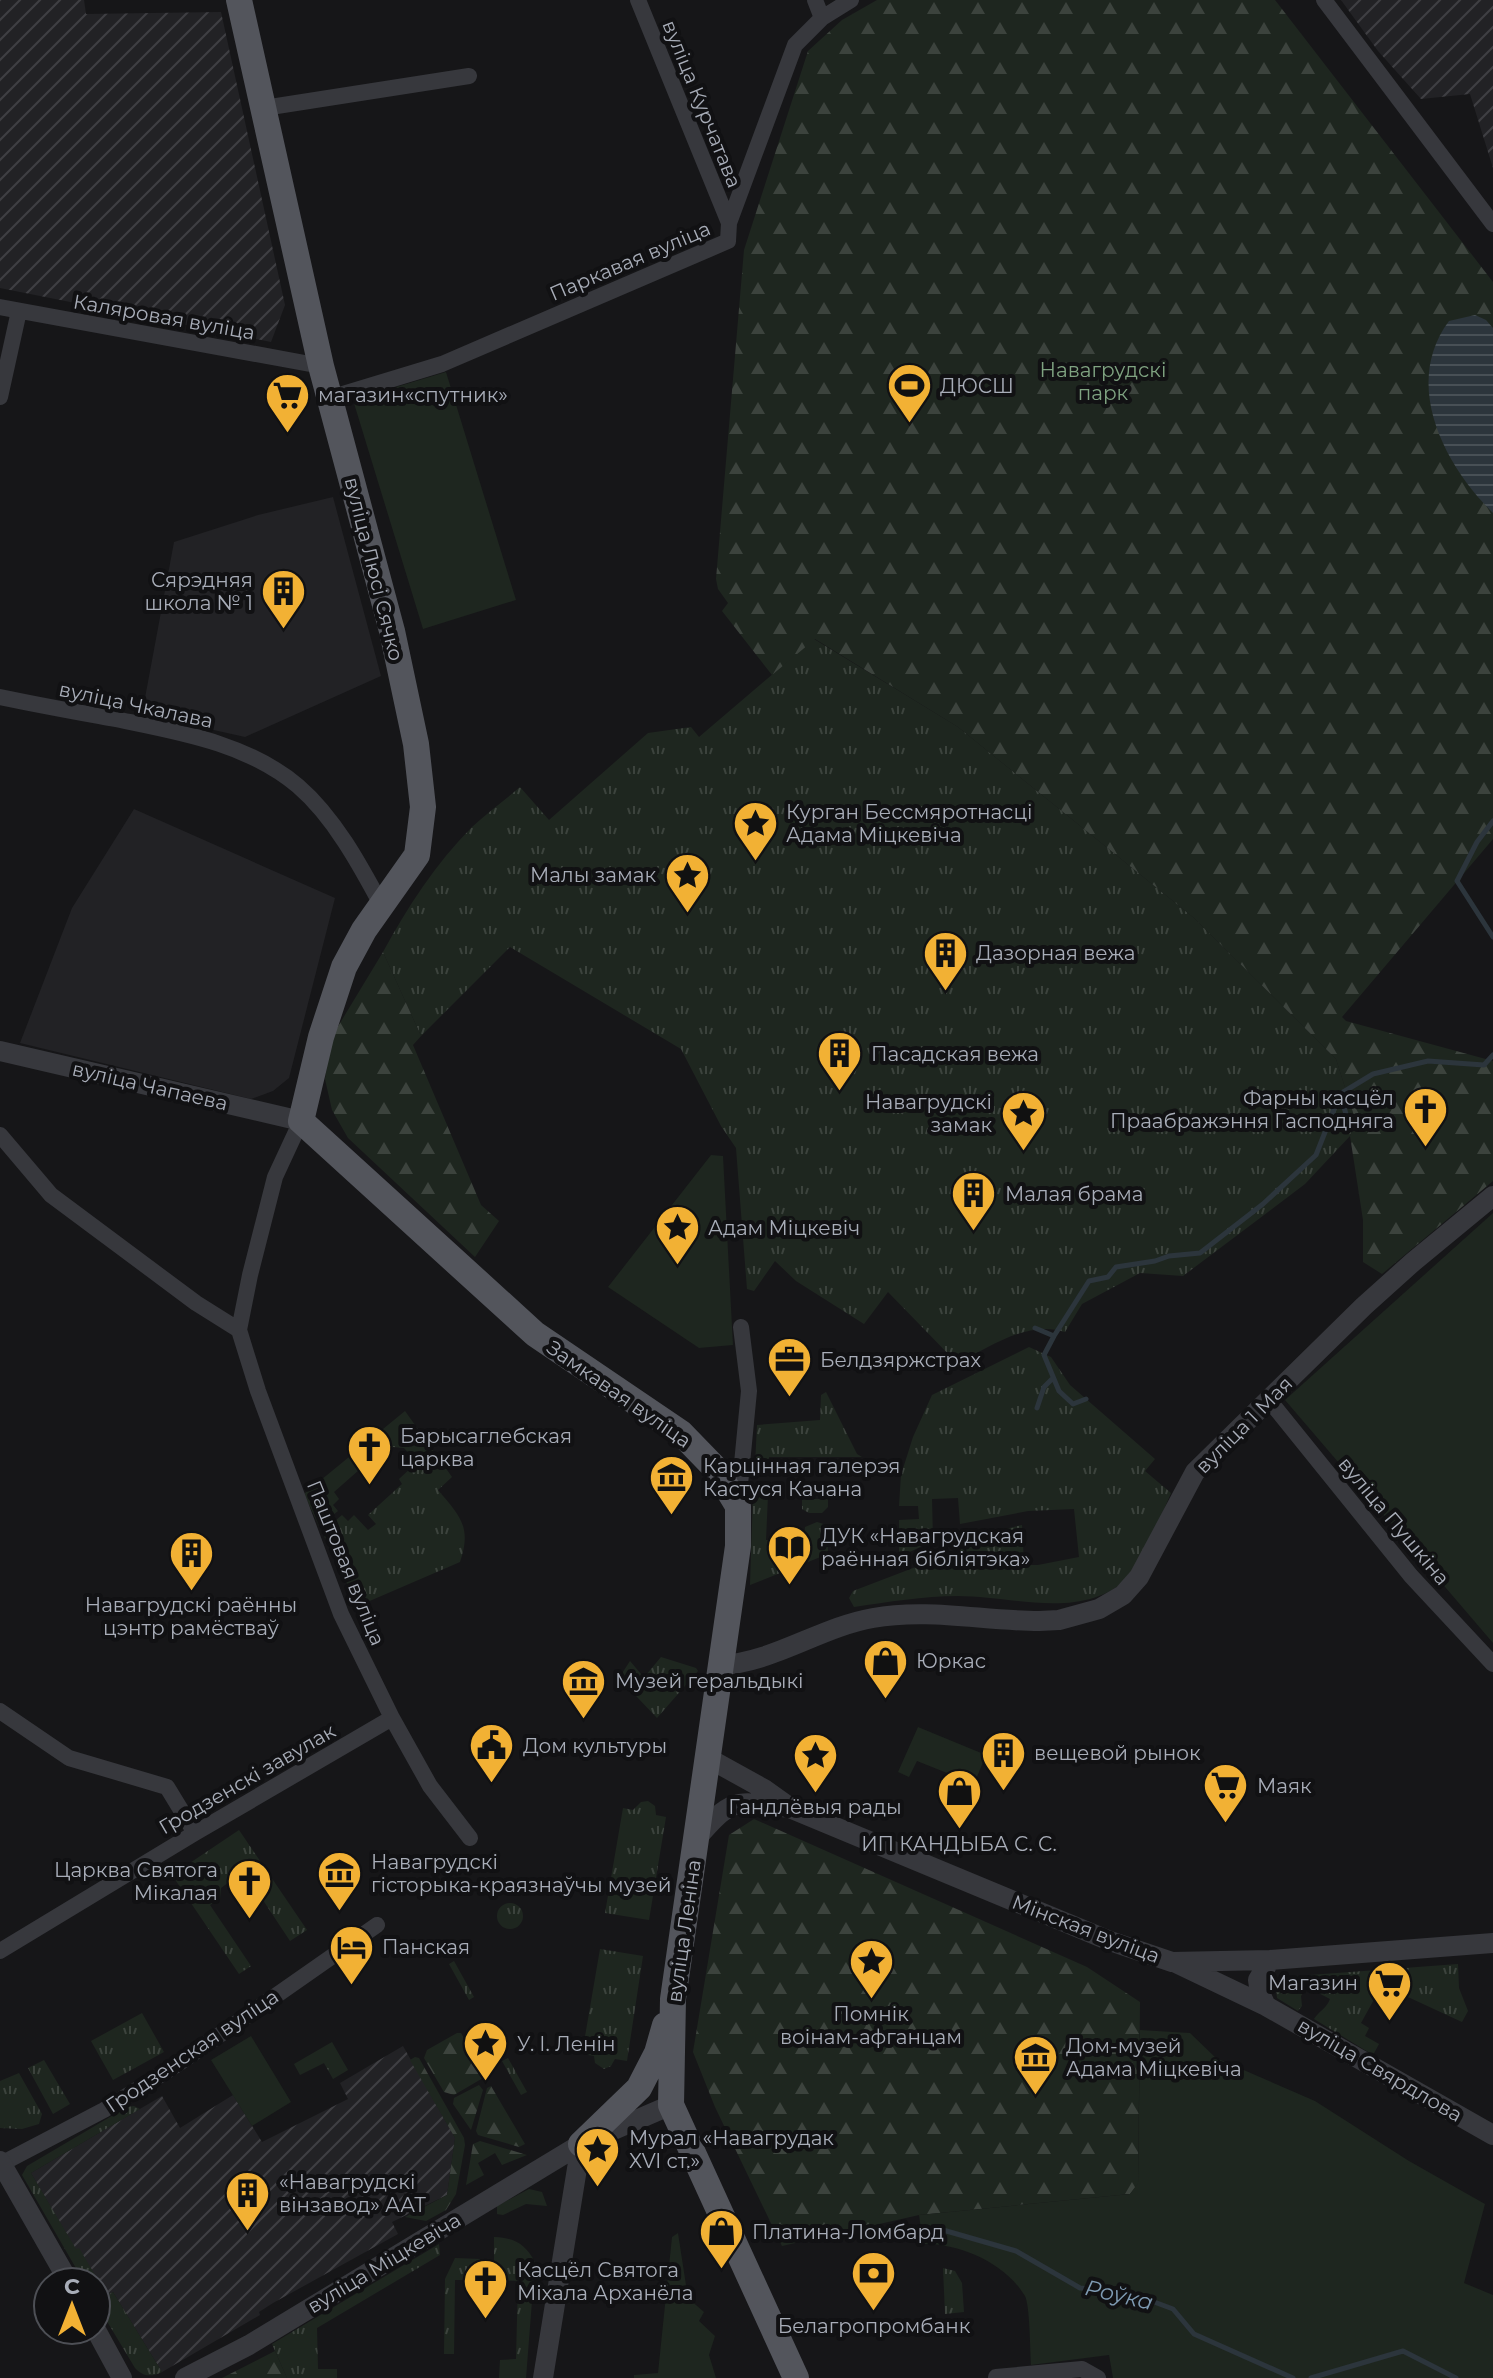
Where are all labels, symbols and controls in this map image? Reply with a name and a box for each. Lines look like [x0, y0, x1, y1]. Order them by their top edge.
street label: вуліца Курчатава [657, 17, 747, 191]
street label: Паркавая вуліца [546, 216, 714, 306]
street label: Каляровая вуліца [71, 289, 257, 345]
park label: Навагрудскі парк [1040, 358, 1166, 405]
sports icon: ДЮСШ [885, 362, 933, 425]
supermarket icon: магазин«спутник» [263, 371, 311, 434]
place label: ДЮСШ [940, 374, 1014, 398]
place label: магазин«спутник» [318, 383, 508, 407]
street label: вуліца Люсі Сячко [340, 475, 408, 663]
place label: Сярэдняя школа № 1 [145, 568, 253, 615]
building icon: Сярэдняя школа № 1 [260, 568, 308, 631]
street label: вуліца Чкалава [57, 677, 215, 733]
place icon: Курган Бессмяротнасці Адама Міцкевіча [731, 799, 779, 862]
place label: Курган Бессмяротнасці Адама Міцкевіча [786, 800, 1033, 847]
place icon: Малы замак [663, 851, 711, 914]
place label: Малы замак [530, 863, 656, 887]
building icon: Дазорная вежа [921, 929, 969, 992]
place label: Дазорная вежа [976, 941, 1135, 965]
building icon: Пасадская вежа [816, 1030, 864, 1093]
place label: Пасадская вежа [871, 1042, 1039, 1066]
street label: вуліца Чапаева [70, 1056, 230, 1116]
church icon: Фарны касцёл Праабражэння Гасподняга [1401, 1085, 1449, 1148]
place label: Фарны касцёл Праабражэння Гасподняга [1110, 1086, 1394, 1133]
place icon: Навагрудскі замак [999, 1089, 1047, 1152]
place label: Навагрудскі замак [865, 1090, 992, 1137]
building icon: Малая брама [950, 1170, 998, 1233]
place label: Малая брама [1005, 1182, 1144, 1206]
place icon: Адам Міцкевіч [653, 1204, 701, 1267]
place label: Адам Міцкевіч [708, 1216, 860, 1240]
street label: Замкавая вуліца [542, 1335, 696, 1453]
office icon: Белдзяржстрах [765, 1336, 813, 1399]
place label: Белдзяржстрах [820, 1348, 982, 1372]
street label: вуліца 1 Мая [1191, 1372, 1297, 1478]
church icon: Барысаглебская царква [345, 1424, 393, 1487]
place label: Барысаглебская царква [400, 1424, 572, 1471]
street label: вуліца Пушкіна [1333, 1452, 1455, 1590]
museum icon: Карцінная галерэя Кастуся Качана [648, 1453, 696, 1516]
place label: Карцінная галерэя Кастуся Качана [703, 1454, 900, 1501]
street label: Паштовая вуліца [302, 1477, 390, 1649]
library icon: ДУК «Навагрудская раённая бібліятэка» [766, 1523, 814, 1586]
place label: ДУК «Навагрудская раённая бібліятэка» [821, 1524, 1030, 1571]
building icon: Навагрудскі раённы цэнтр рамёстваў [167, 1529, 215, 1592]
place label: Навагрудскі раённы цэнтр рамёстваў [85, 1593, 297, 1640]
shop icon: Юркас [861, 1637, 909, 1700]
place label: Юркас [916, 1649, 986, 1673]
museum icon: Музей геральдыкі [560, 1657, 608, 1720]
place label: Музей геральдыкі [615, 1669, 803, 1693]
street label: Гродзенскі завулак [155, 1719, 340, 1839]
public building icon: Дом культуры [468, 1722, 516, 1785]
building icon: вещевой рынок [979, 1729, 1027, 1792]
place icon: Гандлёвыя рады [791, 1731, 839, 1794]
place label: Дом культуры [523, 1734, 667, 1758]
place label: вещевой рынок [1034, 1741, 1201, 1765]
supermarket icon: Маяк [1202, 1762, 1250, 1825]
shop icon: ИП КАНДЫБА С. С. [935, 1768, 983, 1831]
place label: Маяк [1257, 1774, 1312, 1798]
place label: Гандлёвыя рады [728, 1795, 902, 1819]
place label: ИП КАНДЫБА С. С. [861, 1832, 1057, 1856]
museum icon: Навагрудскі гісторыка-краязнаўчы музей [316, 1850, 364, 1913]
place label: Навагрудскі гісторыка-краязнаўчы музей [371, 1850, 672, 1897]
place label: Царква Святога Мікалая [54, 1858, 218, 1905]
church icon: Царква Святога Мікалая [225, 1858, 273, 1921]
street label: вуліца Леніна [662, 1858, 706, 2004]
street label: Мінская вуліца [1009, 1890, 1163, 1968]
hotel icon: Панская [327, 1923, 375, 1986]
place label: Панская [382, 1935, 470, 1959]
place icon: Помнік воінам-афганцам [847, 1938, 895, 2001]
supermarket icon: Магазин [1365, 1959, 1413, 2022]
place label: Магазин [1268, 1971, 1358, 1995]
street label: Гродзенская вуліца [101, 1984, 283, 2118]
place label: Помнік воінам-афганцам [780, 2002, 962, 2049]
street label: вуліца Свярдлова [1293, 2013, 1467, 2127]
place icon: У. І. Ленін [462, 2020, 510, 2083]
place label: У. І. Ленін [517, 2032, 616, 2056]
museum icon: Дом-музей Адама Міцкевіча [1011, 2033, 1059, 2096]
place label: Дом-музей Адама Міцкевіча [1066, 2034, 1242, 2081]
place icon: Мурал «Навагрудак XVI ст.» [574, 2125, 622, 2188]
place label: Мурал «Навагрудак XVI ст.» [629, 2126, 834, 2173]
building icon: «Навагрудскі вінзавод» ААТ [224, 2170, 272, 2233]
place label: «Навагрудскі вінзавод» ААТ [279, 2170, 426, 2217]
street label: вуліца Міцкевіча [303, 2208, 465, 2318]
shop icon: Платина-Ломбард [697, 2208, 745, 2271]
place label: Платина-Ломбард [752, 2220, 944, 2244]
bank icon: Белагропромбанк [850, 2250, 898, 2313]
church icon: Касцёл Святога Міхала Арханёла [462, 2258, 510, 2321]
place label: Касцёл Святога Міхала Арханёла [517, 2258, 693, 2305]
north arrow [32, 2266, 112, 2346]
text: С [64, 2273, 80, 2300]
water label: Роўка [1082, 2274, 1156, 2316]
place label: Белагропромбанк [778, 2314, 971, 2338]

